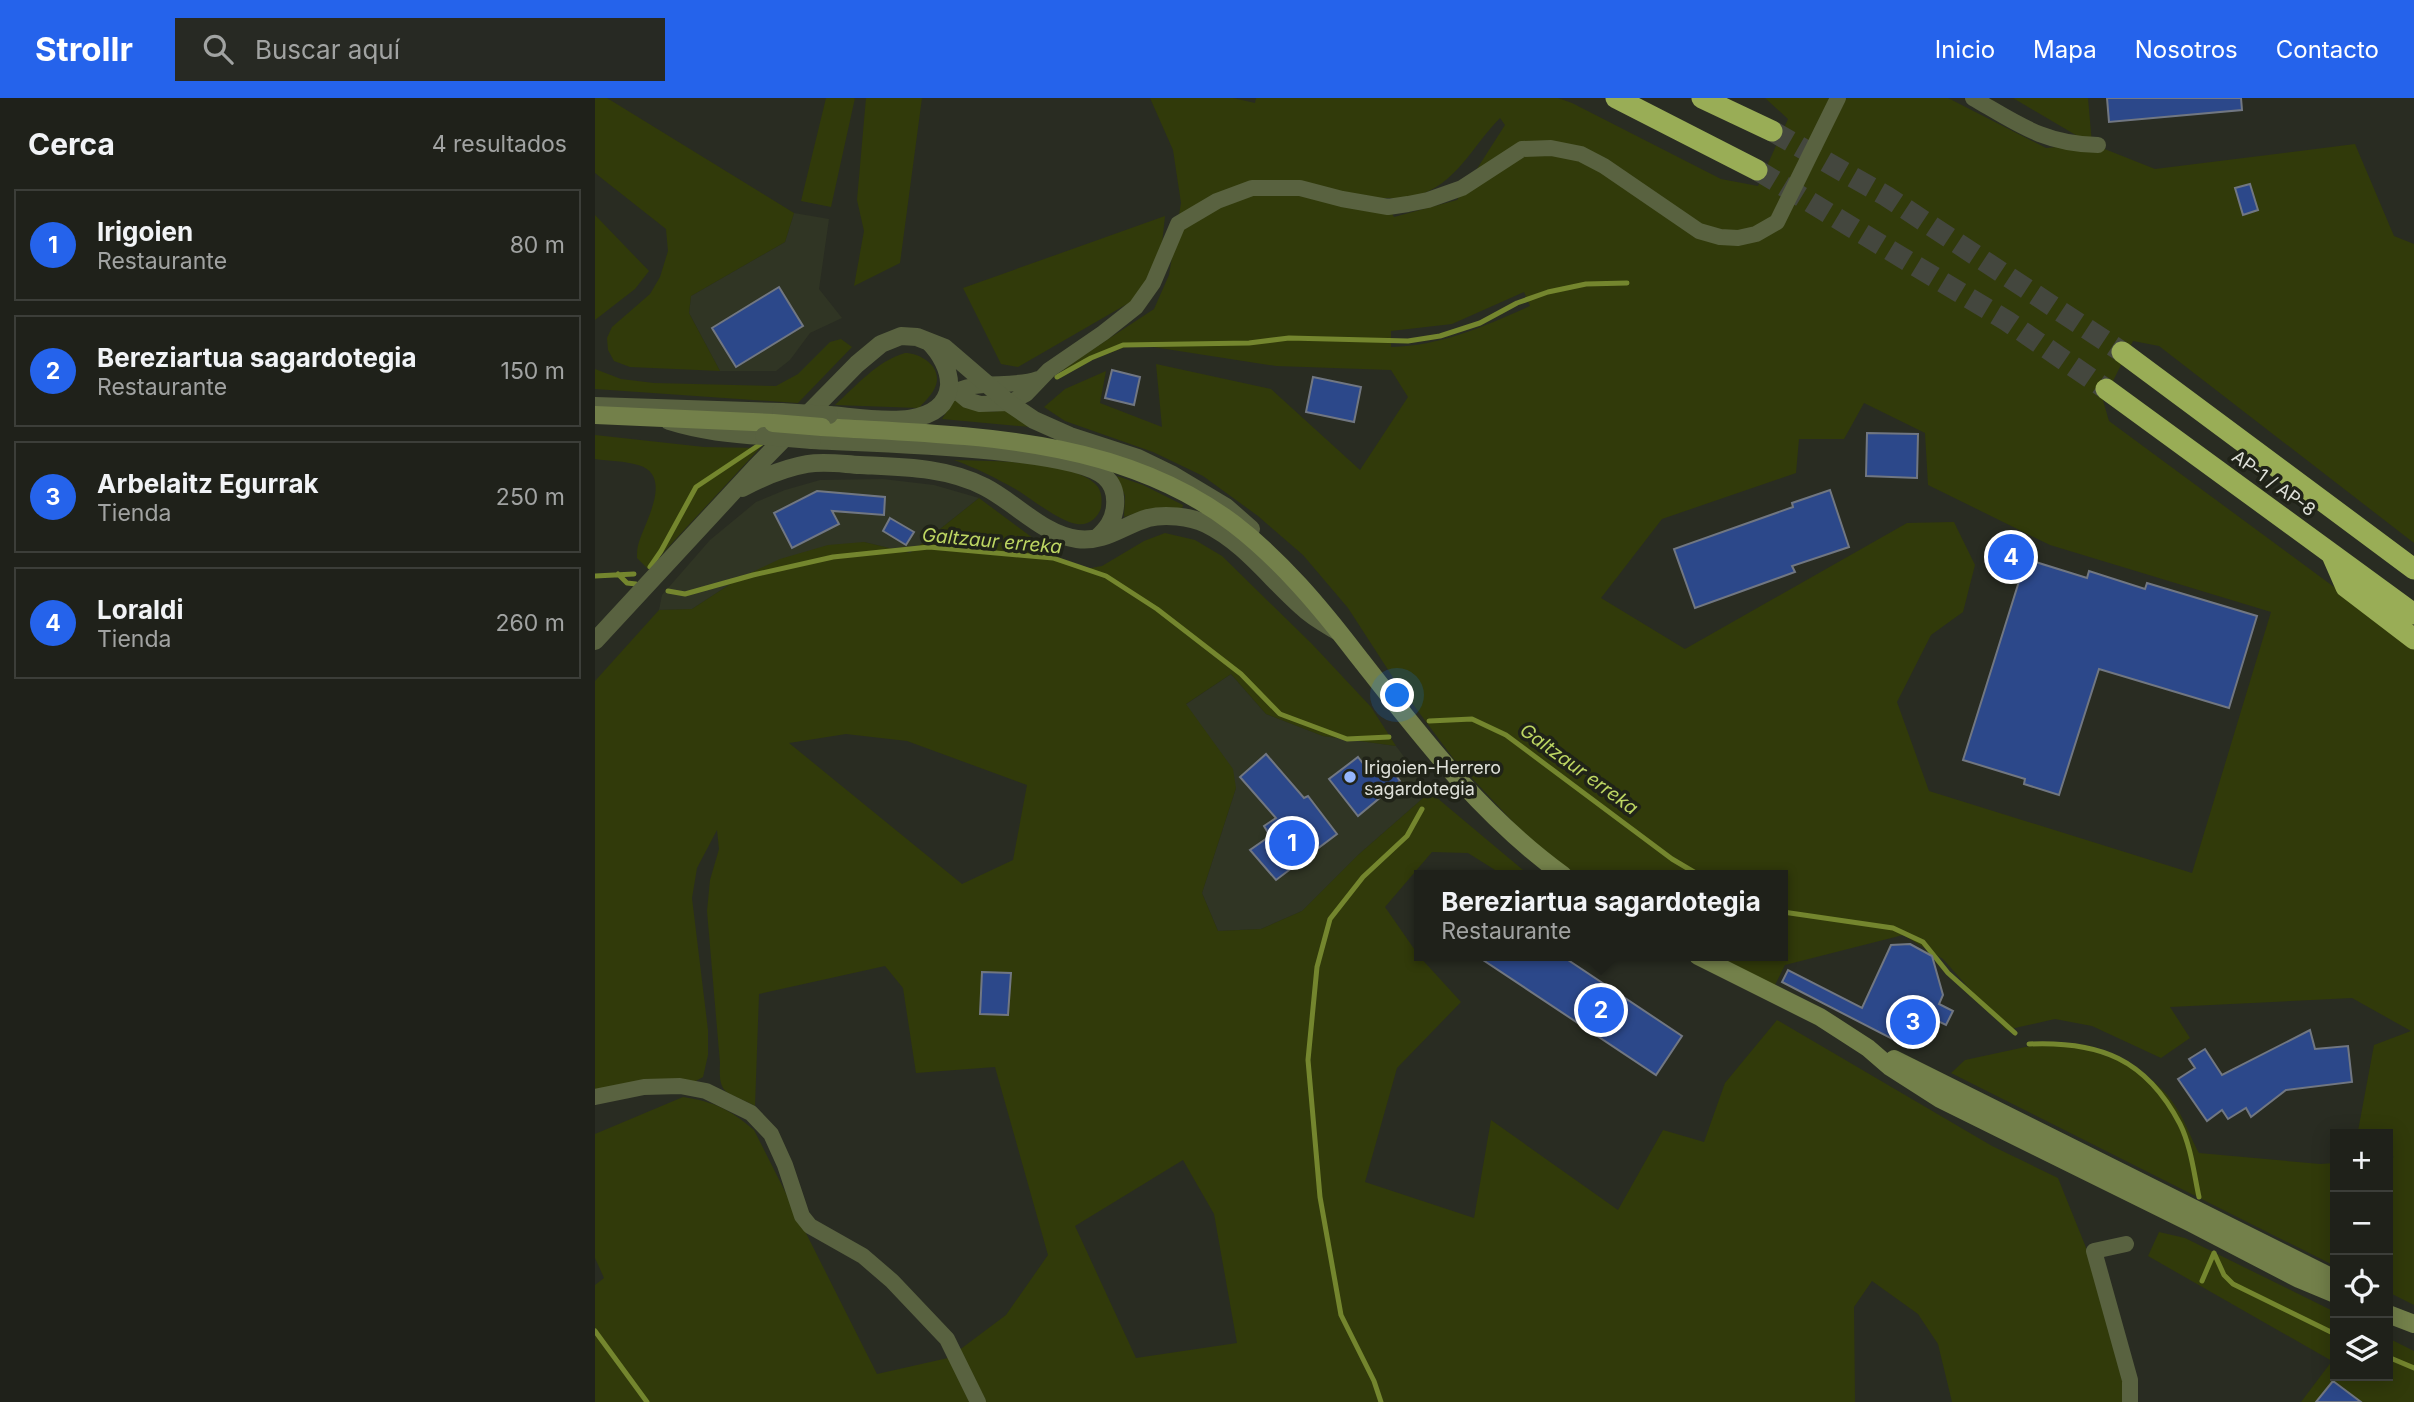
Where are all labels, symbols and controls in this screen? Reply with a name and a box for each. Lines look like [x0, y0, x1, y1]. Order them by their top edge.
search box [175, 18, 665, 81]
text: Strollr [35, 29, 133, 69]
icon: search [199, 30, 237, 68]
text: Buscar aquí [255, 34, 400, 65]
text: Inicio [1935, 35, 1995, 64]
text: Mapa [2033, 35, 2097, 64]
text: Nosotros [2135, 35, 2238, 64]
text: Contacto [2276, 35, 2379, 64]
text: Cerca [28, 126, 115, 162]
text: 4 resultados [432, 130, 567, 158]
text: Irigoien [97, 216, 193, 247]
text: 1 [48, 231, 58, 259]
text: 80 m [510, 231, 565, 259]
text: Restaurante [97, 247, 227, 275]
text: Bereziartua sagardotegia [97, 342, 417, 373]
text: 2 [46, 357, 60, 385]
text: 150 m [501, 357, 565, 385]
text: Restaurante [97, 373, 227, 401]
street label: AP-1 / AP-8 [2228, 446, 2320, 520]
text: Arbelaitz Egurrak [97, 468, 319, 499]
text: 3 [46, 483, 60, 511]
text: 250 m [496, 483, 565, 511]
text: Tienda [97, 499, 171, 527]
water label: Galtzaur erreka [921, 523, 1063, 559]
pin: 4 [1988, 531, 2034, 583]
text: Loraldi [97, 594, 183, 625]
text: 4 [45, 609, 61, 637]
text: 260 m [496, 609, 565, 637]
text: Tienda [97, 625, 171, 653]
your location [1380, 678, 1414, 712]
water label: Galtzaur erreka [1515, 718, 1643, 820]
place label: Irigoien-Herrero sagardotegia [1364, 757, 1501, 799]
marker: Irigoien-Herrero sagardotegia [1342, 769, 1358, 785]
pin: 1 [1269, 817, 1315, 869]
popup [1414, 870, 1788, 961]
text: Bereziartua sagardotegia [1441, 886, 1761, 917]
text: Restaurante [1441, 917, 1571, 945]
pin: 2 [1578, 984, 1624, 1036]
pin: 3 [1890, 996, 1936, 1048]
map controls [2330, 1129, 2393, 1381]
button: + [2330, 1129, 2393, 1192]
button: − [2330, 1192, 2393, 1255]
button: locate [2330, 1255, 2393, 1318]
button: layers [2330, 1318, 2393, 1381]

